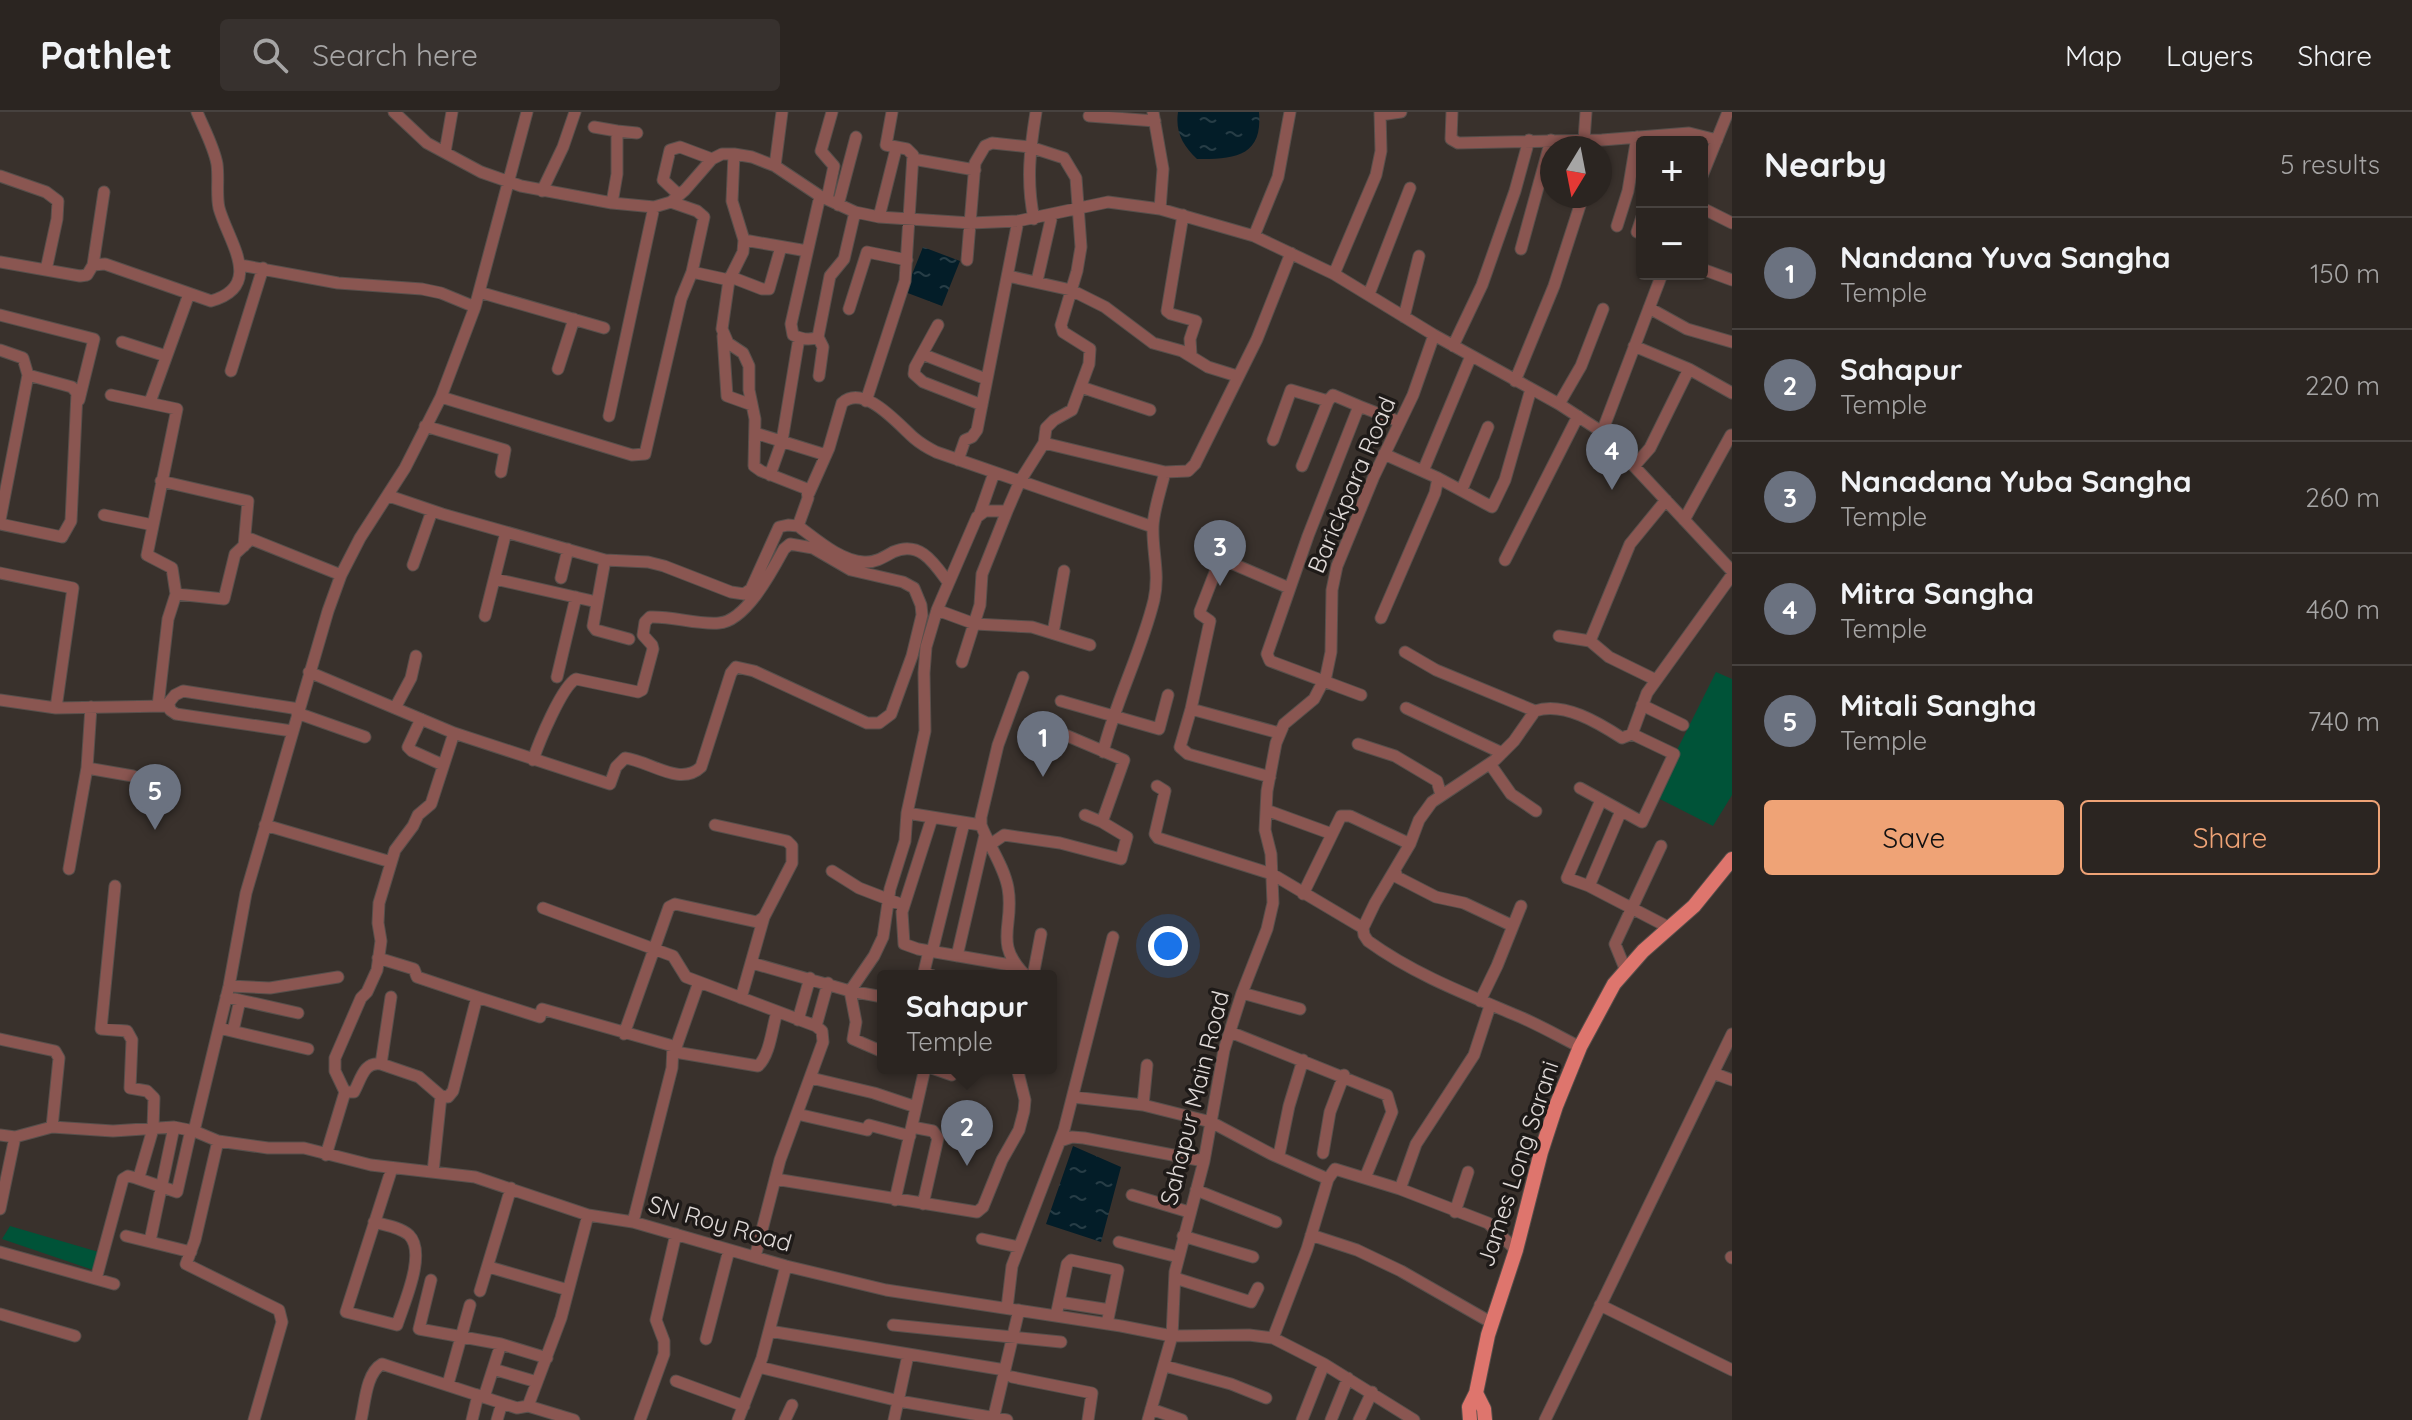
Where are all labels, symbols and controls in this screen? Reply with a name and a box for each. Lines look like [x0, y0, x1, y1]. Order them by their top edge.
search box [220, 19, 780, 91]
text: Pathlet [40, 31, 172, 79]
icon: search [248, 33, 292, 77]
text: Search here [312, 36, 478, 74]
text: Map [2065, 38, 2122, 73]
text: Layers [2166, 38, 2253, 73]
text: Share [2297, 38, 2372, 73]
north arrow [1540, 136, 1612, 208]
map controls [1636, 136, 1708, 280]
button: + [1636, 136, 1708, 208]
text: Nearby [1764, 143, 1887, 186]
text: 5 results [2280, 148, 2380, 181]
button: − [1636, 208, 1708, 280]
text: Nandana Yuva Sangha [1840, 238, 2171, 276]
text: 1 [1785, 257, 1795, 290]
text: 150 m [2310, 257, 2380, 290]
text: Temple [1840, 276, 1927, 309]
text: Sahapur [1840, 350, 1963, 388]
text: 2 [1783, 369, 1797, 402]
text: 220 m [2305, 369, 2380, 402]
text: Temple [1840, 388, 1927, 421]
street label: Barickpara Road [1300, 392, 1402, 577]
pin: 4 [1586, 424, 1638, 490]
text: Nanadana Yuba Sangha [1840, 462, 2192, 500]
text: 3 [1783, 481, 1797, 514]
text: 260 m [2305, 481, 2380, 514]
text: Temple [1840, 500, 1927, 533]
pin: 3 [1194, 520, 1246, 586]
text: Mitra Sangha [1840, 574, 2034, 612]
text: 4 [1782, 593, 1798, 626]
text: 460 m [2306, 593, 2380, 626]
text: Temple [1840, 612, 1927, 645]
text: Mitali Sangha [1840, 686, 2037, 724]
text: 5 [1783, 705, 1797, 738]
text: 740 m [2308, 705, 2380, 738]
pin: 1 [1017, 711, 1069, 777]
text: Temple [1840, 724, 1927, 757]
pin: 5 [129, 764, 181, 830]
button: Save [1764, 800, 2064, 875]
button: Share [2080, 800, 2380, 875]
your location [1148, 926, 1188, 966]
popup [877, 970, 1057, 1074]
text: Sahapur [906, 987, 1028, 1025]
street label: Sahapur Main Road [1153, 988, 1235, 1208]
text: Temple [906, 1025, 993, 1058]
street label: James Long Sarani [1470, 1057, 1564, 1270]
pin: 2 [941, 1100, 993, 1166]
street label: SN Roy Road [645, 1188, 795, 1258]

